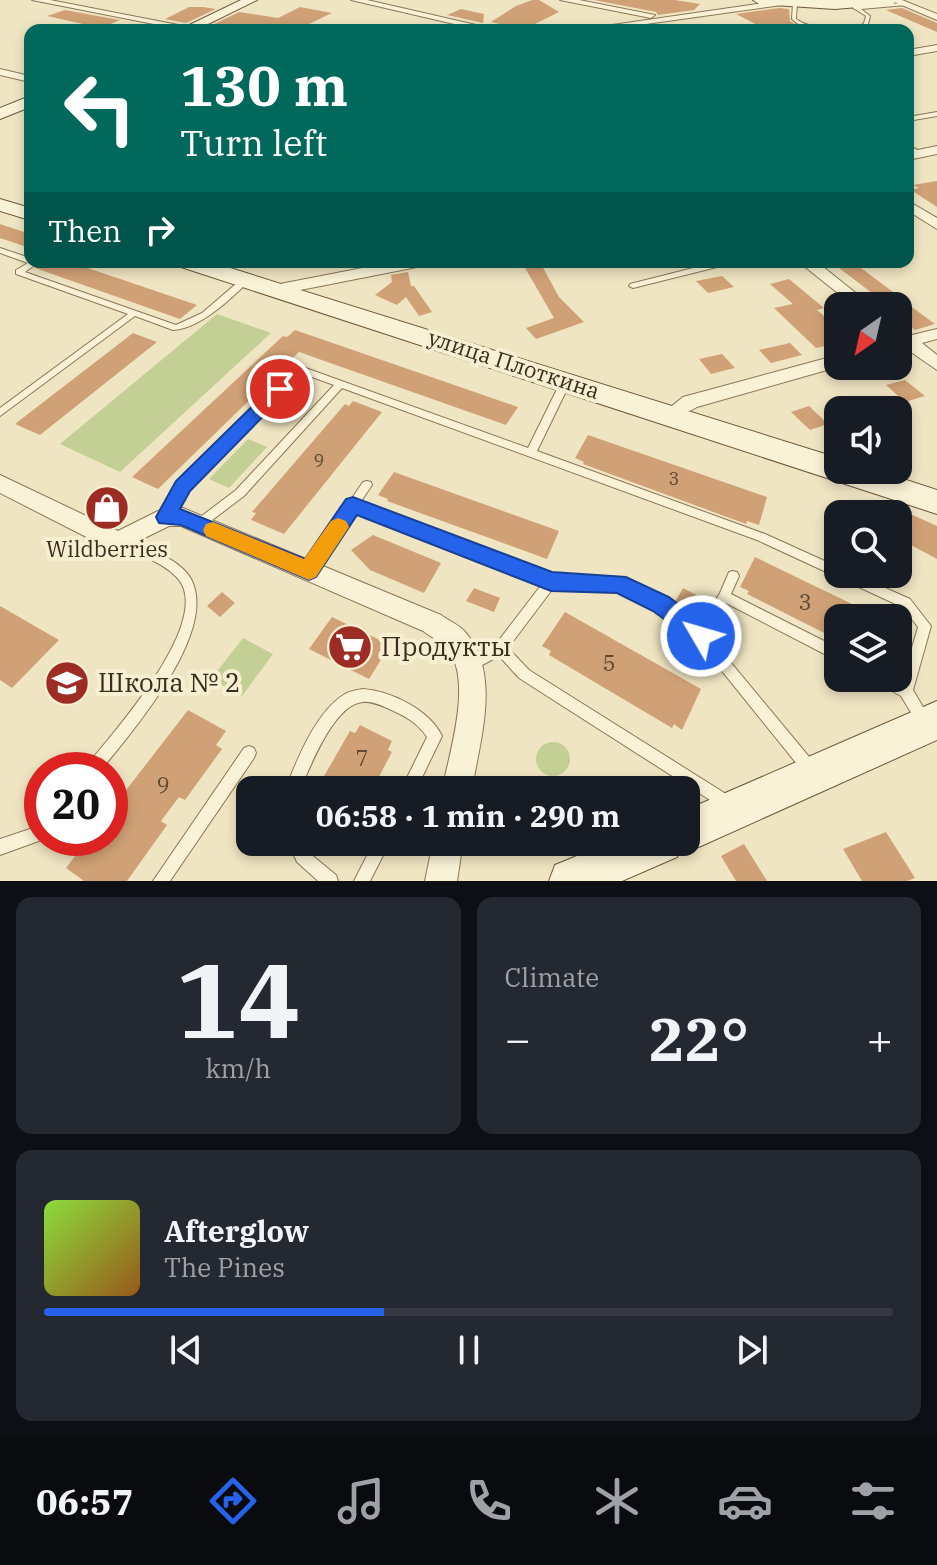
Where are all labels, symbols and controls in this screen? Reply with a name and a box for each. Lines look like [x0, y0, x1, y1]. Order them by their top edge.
text: 130 m [180, 49, 348, 121]
icon: left [48, 56, 152, 160]
text: Turn left [180, 119, 327, 166]
icon: right [138, 208, 182, 252]
text: Then [48, 211, 122, 250]
north arrow [824, 292, 912, 380]
map controls [824, 292, 912, 692]
street label: улица Плоткина [425, 322, 604, 405]
pin [246, 355, 314, 423]
icon: arrive [258, 367, 302, 411]
button: sound [824, 396, 912, 484]
house number: 9 [314, 449, 324, 472]
house number: 3 [669, 467, 679, 490]
shop icon: Wildberries [83, 484, 131, 532]
button: search [824, 500, 912, 588]
place label: Wildberries [46, 534, 168, 563]
house number: 3 [798, 587, 812, 616]
position arrow [659, 594, 743, 678]
button: layers [824, 604, 912, 692]
supermarket icon: Продукты [326, 623, 374, 671]
place label: Продукты [381, 629, 512, 663]
house number: 5 [602, 648, 616, 677]
school or university icon: Школа № 2 [43, 659, 91, 707]
place label: Школа № 2 [98, 665, 240, 699]
house number: 7 [355, 743, 369, 772]
speed limit sign: 20 [24, 752, 128, 856]
house number: 9 [156, 770, 170, 799]
text: 06:58 · 1 min · 290 m [316, 796, 620, 835]
text: 14 [176, 931, 301, 1067]
text: Climate [505, 960, 599, 994]
text: 22° [649, 999, 749, 1078]
text: − [505, 1010, 531, 1067]
text: + [867, 1010, 893, 1067]
text: km/h [205, 1051, 271, 1085]
text: Afterglow [164, 1211, 309, 1250]
text: The Pines [164, 1250, 285, 1284]
icon: previous [164, 1328, 208, 1372]
icon: pause [447, 1328, 491, 1372]
icon: next [730, 1328, 774, 1372]
icon: directions [205, 1473, 261, 1529]
icon: music [333, 1473, 389, 1529]
icon: phone [461, 1473, 517, 1529]
icon: climate [589, 1473, 645, 1529]
icon: car [717, 1473, 773, 1529]
icon: filters [845, 1473, 901, 1529]
text: 06:57 [36, 1478, 133, 1525]

